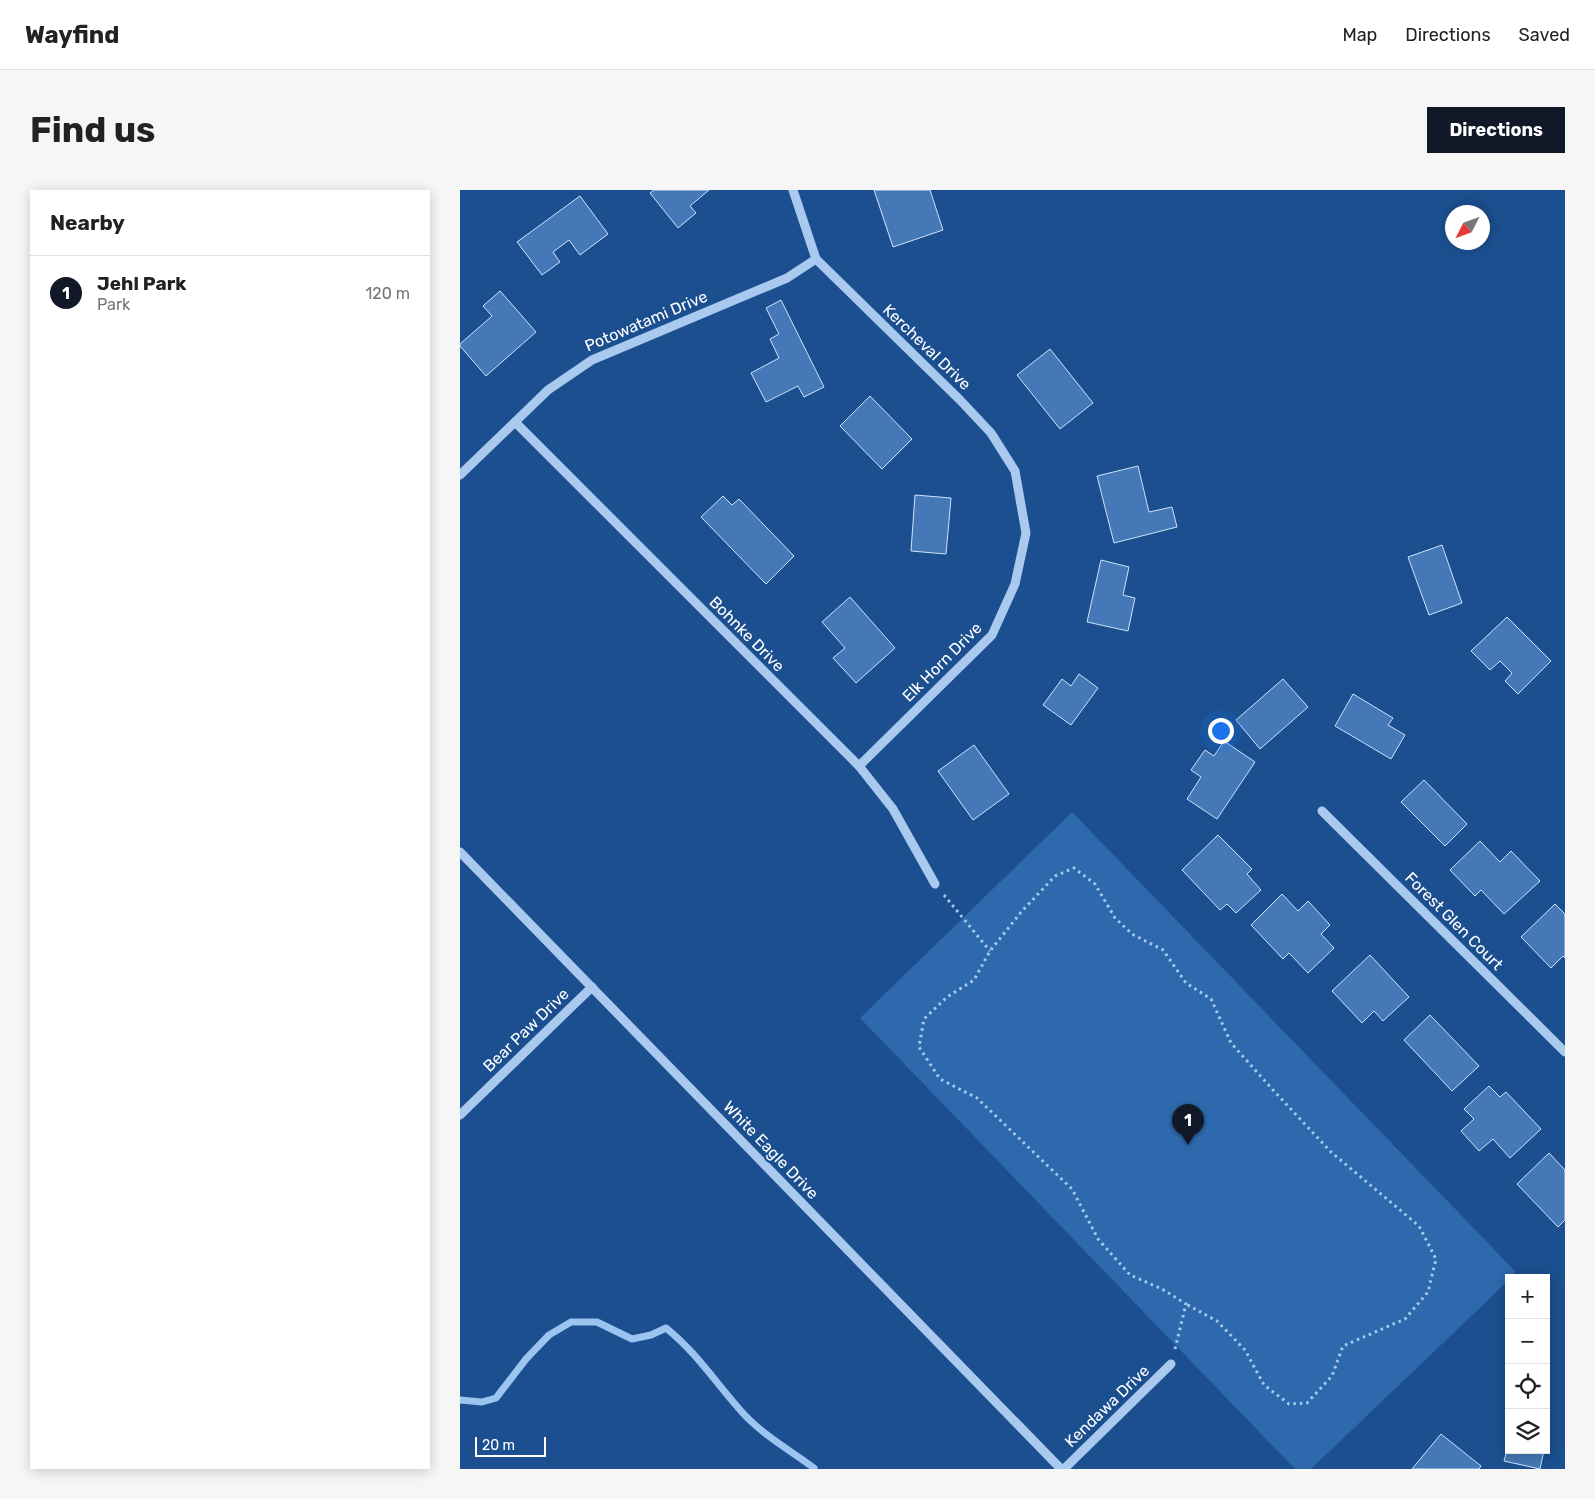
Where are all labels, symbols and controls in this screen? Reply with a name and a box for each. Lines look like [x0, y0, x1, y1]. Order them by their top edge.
text: Wayfind [25, 21, 119, 49]
text: Map [1342, 24, 1377, 46]
text: Directions [1405, 24, 1491, 46]
text: Saved [1519, 24, 1570, 46]
button: Directions [1427, 107, 1565, 153]
text: Find us [30, 109, 155, 151]
north arrow [1445, 205, 1490, 250]
text: Nearby [50, 210, 125, 235]
text: Jehl Park [97, 272, 186, 295]
text: 1 [62, 284, 70, 303]
text: 120 m [365, 284, 410, 303]
street label: Potowatami Drive [582, 287, 710, 355]
text: Park [97, 295, 130, 314]
street label: Kercheval Drive [879, 300, 975, 394]
street label: Bohnke Drive [705, 592, 789, 676]
street label: Elk Horn Drive [898, 618, 986, 706]
your location [1208, 718, 1234, 744]
street label: Forest Glen Court [1401, 868, 1507, 974]
street label: Bear Paw Drive [479, 984, 573, 1076]
street label: White Eagle Drive [719, 1097, 823, 1203]
pin: 1 [1172, 1104, 1204, 1145]
map controls [1505, 1274, 1550, 1454]
button: + [1505, 1274, 1550, 1319]
button: − [1505, 1319, 1550, 1364]
street label: Kendawa Drive [1061, 1361, 1153, 1451]
button: locate [1505, 1364, 1550, 1409]
button: layers [1505, 1409, 1550, 1454]
scale bar [475, 1434, 546, 1457]
text: 20 m [482, 1437, 515, 1454]

